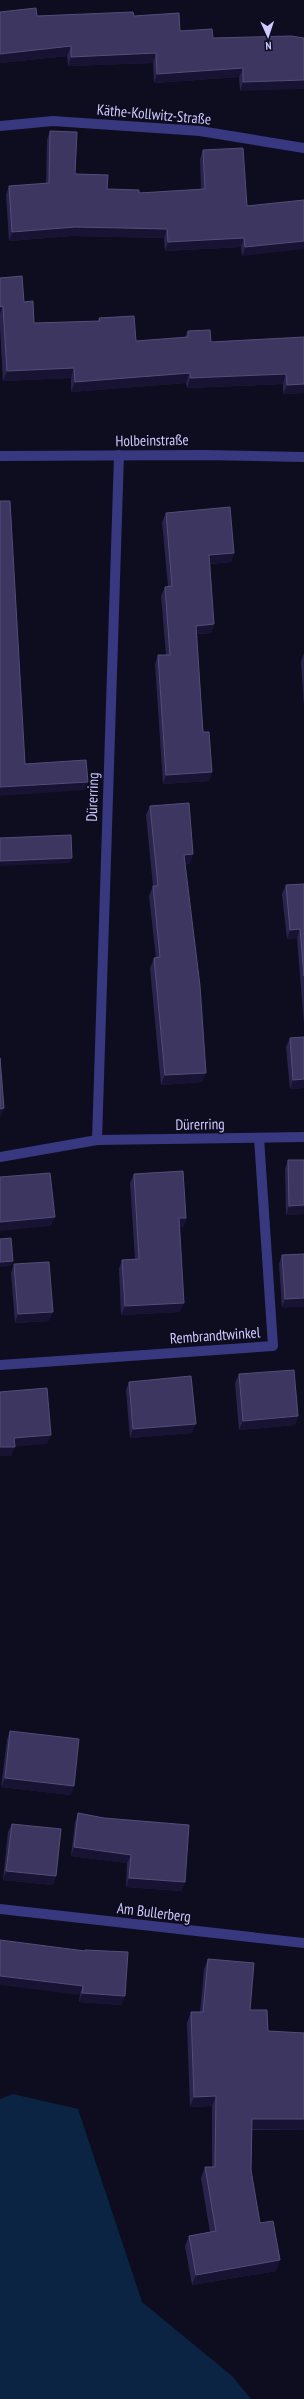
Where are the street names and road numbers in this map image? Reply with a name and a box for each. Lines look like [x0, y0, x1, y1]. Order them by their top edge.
street label: Käthe-Kollwitz-Straße [96, 100, 212, 128]
street label: Holbeinstraße [115, 430, 189, 450]
street label: Dürerring [82, 772, 102, 822]
street label: Dürerring [175, 1114, 225, 1134]
street label: Rembrandtwinkel [169, 1322, 261, 1348]
street label: Am Bullerberg [116, 1898, 192, 1926]

